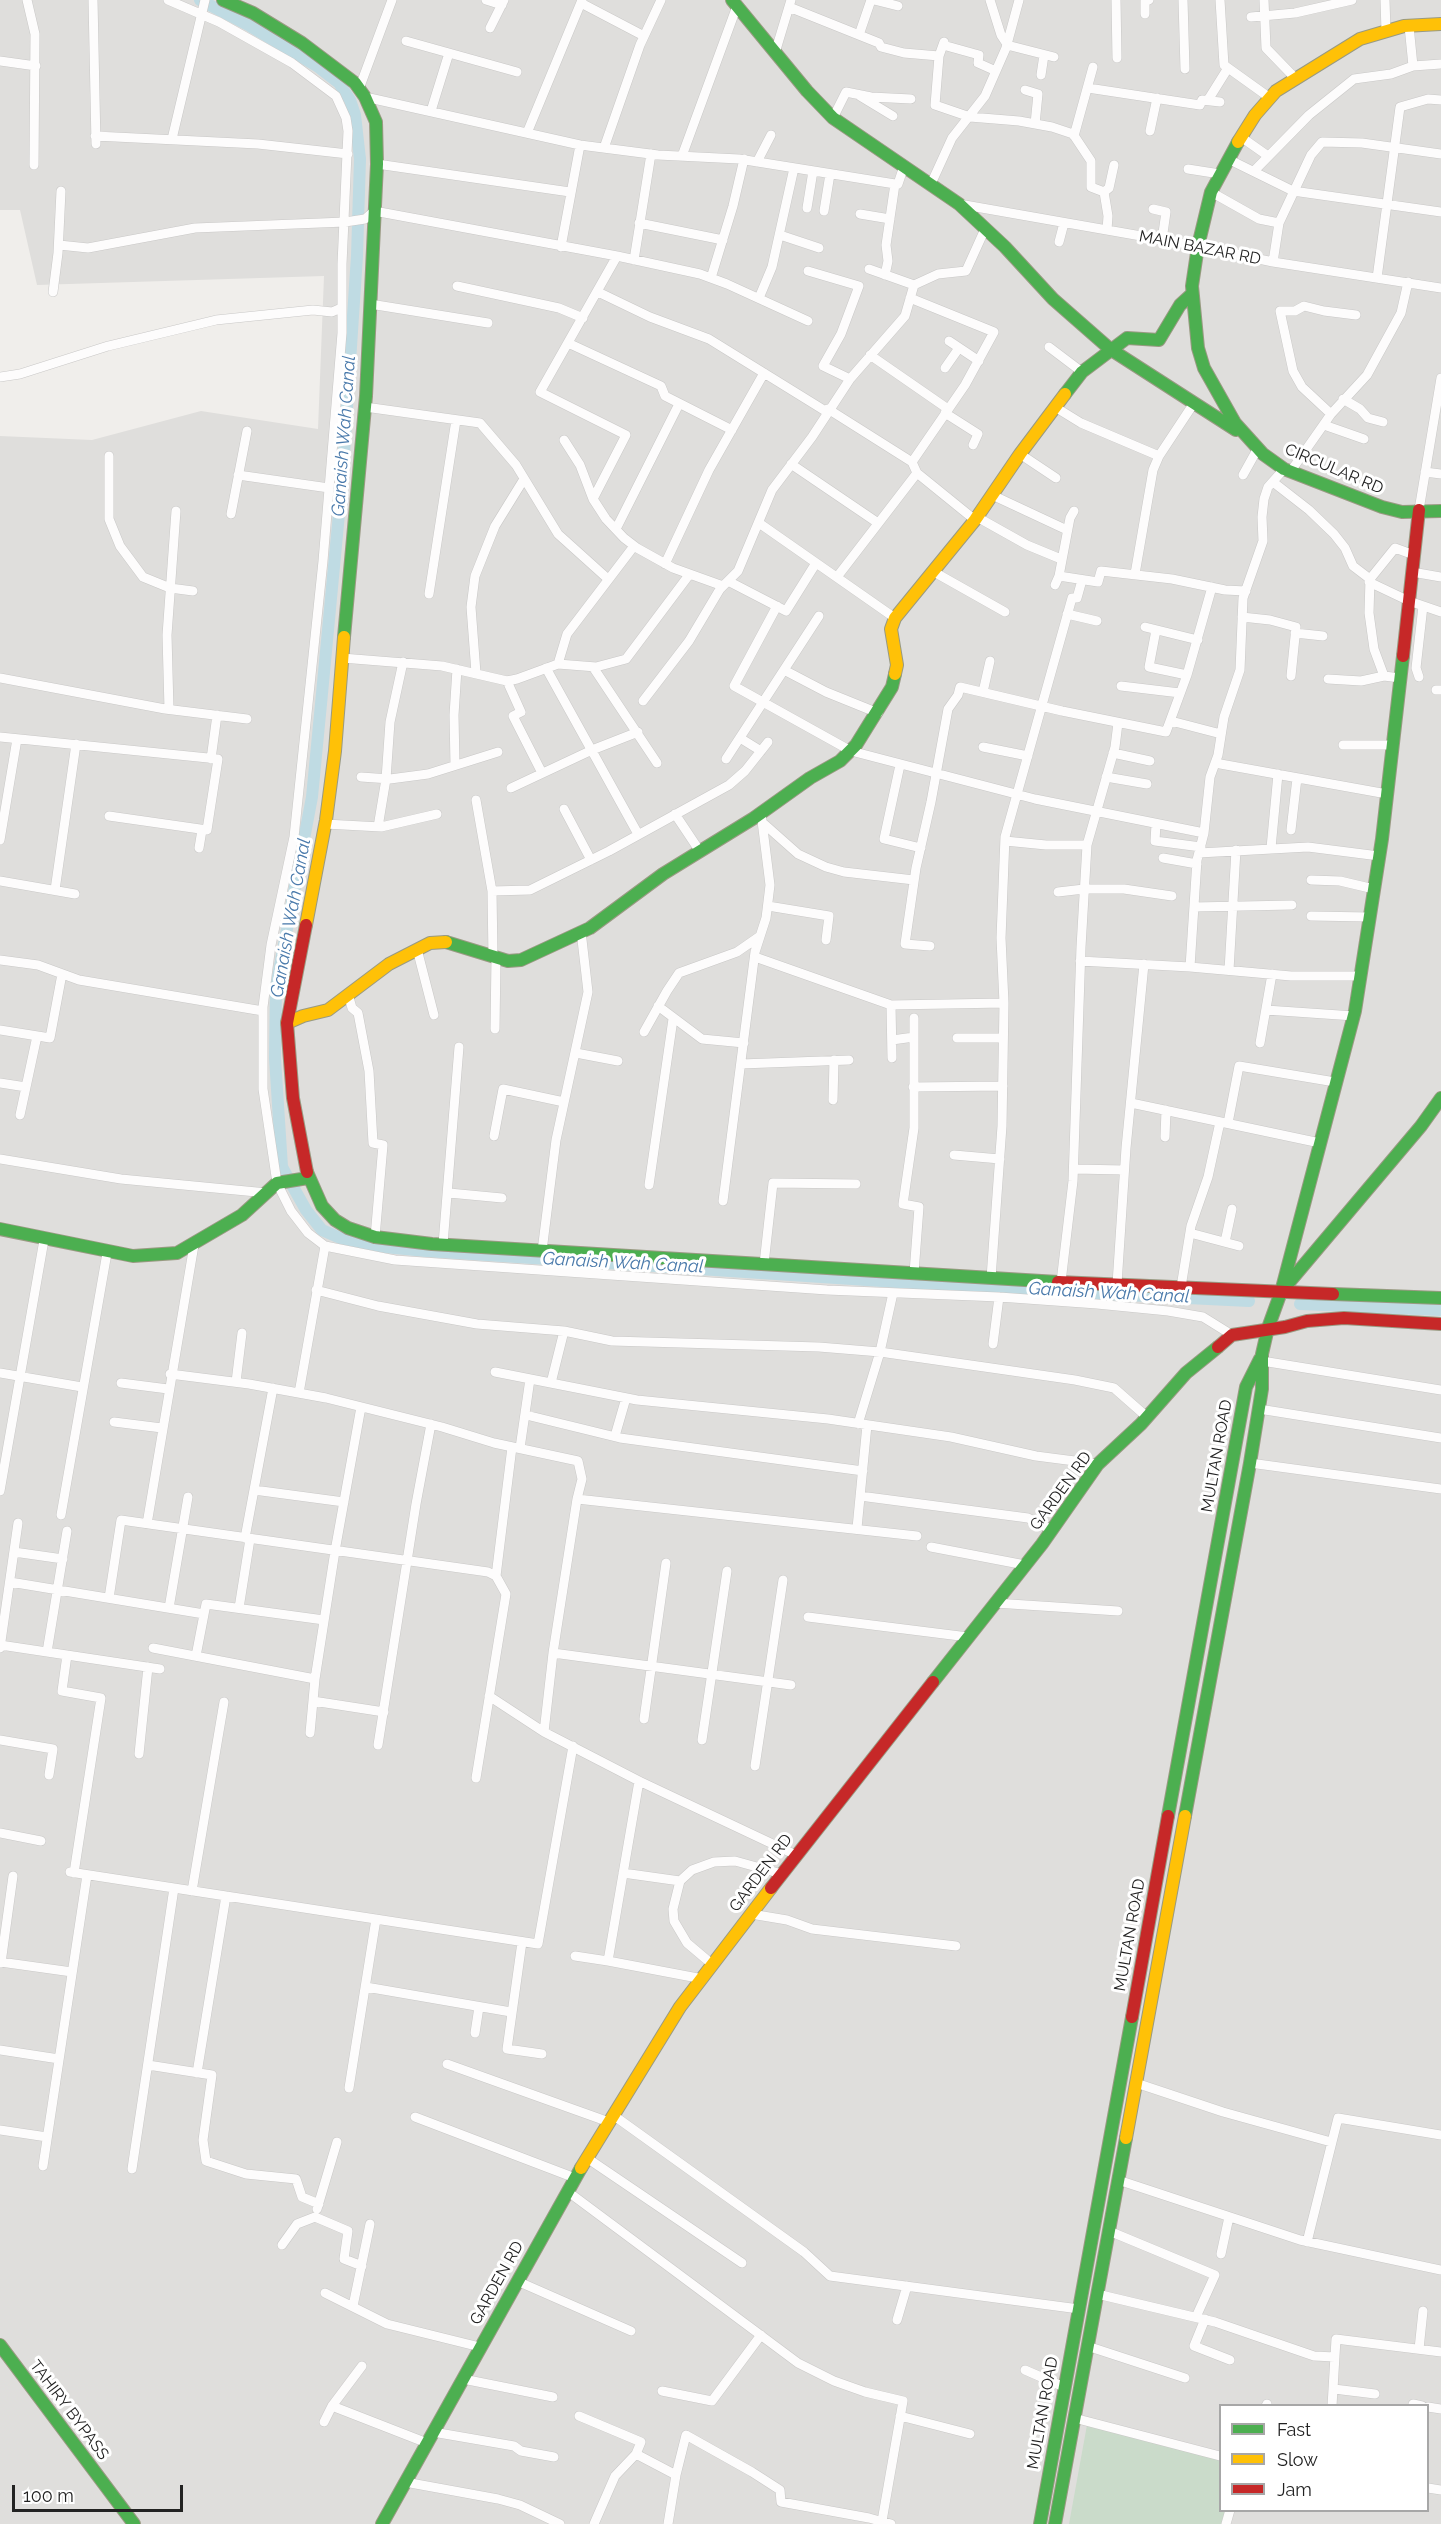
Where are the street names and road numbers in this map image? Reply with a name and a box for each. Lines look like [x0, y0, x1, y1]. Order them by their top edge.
street label: MAIN BAZAR RD [1137, 227, 1263, 269]
street label: CIRCULAR RD [1282, 440, 1386, 498]
street label: MULTAN ROAD [1198, 1398, 1236, 1514]
street label: GARDEN RD [1026, 1448, 1096, 1534]
street label: GARDEN RD [726, 1830, 796, 1916]
street label: MULTAN ROAD [1111, 1877, 1149, 1993]
street label: GARDEN RD [466, 2238, 528, 2328]
street label: MULTAN ROAD [1024, 2355, 1062, 2471]
street label: TAHIRY BYPASS [25, 2356, 113, 2464]

